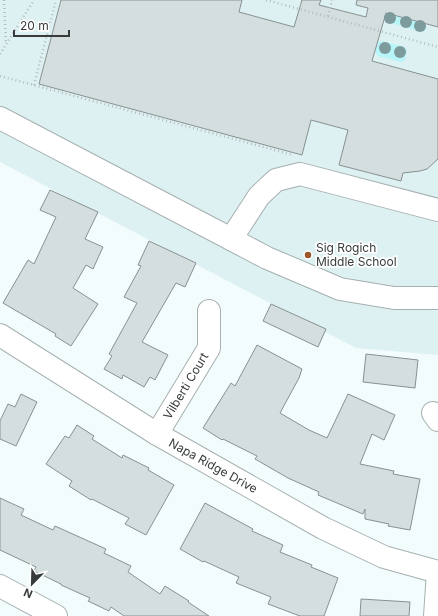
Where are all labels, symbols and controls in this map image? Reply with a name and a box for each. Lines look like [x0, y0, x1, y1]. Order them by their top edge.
scale bar [14, 12, 69, 38]
text: 20 m [20, 18, 49, 33]
place label: Sig Rogich Middle School [316, 240, 397, 269]
marker: Sig Rogich Middle School [303, 250, 313, 260]
street label: Vilberti Court [160, 350, 211, 422]
street label: Napa Ridge Drive [166, 435, 260, 496]
north arrow [12, 564, 52, 604]
text: N [21, 585, 35, 601]

